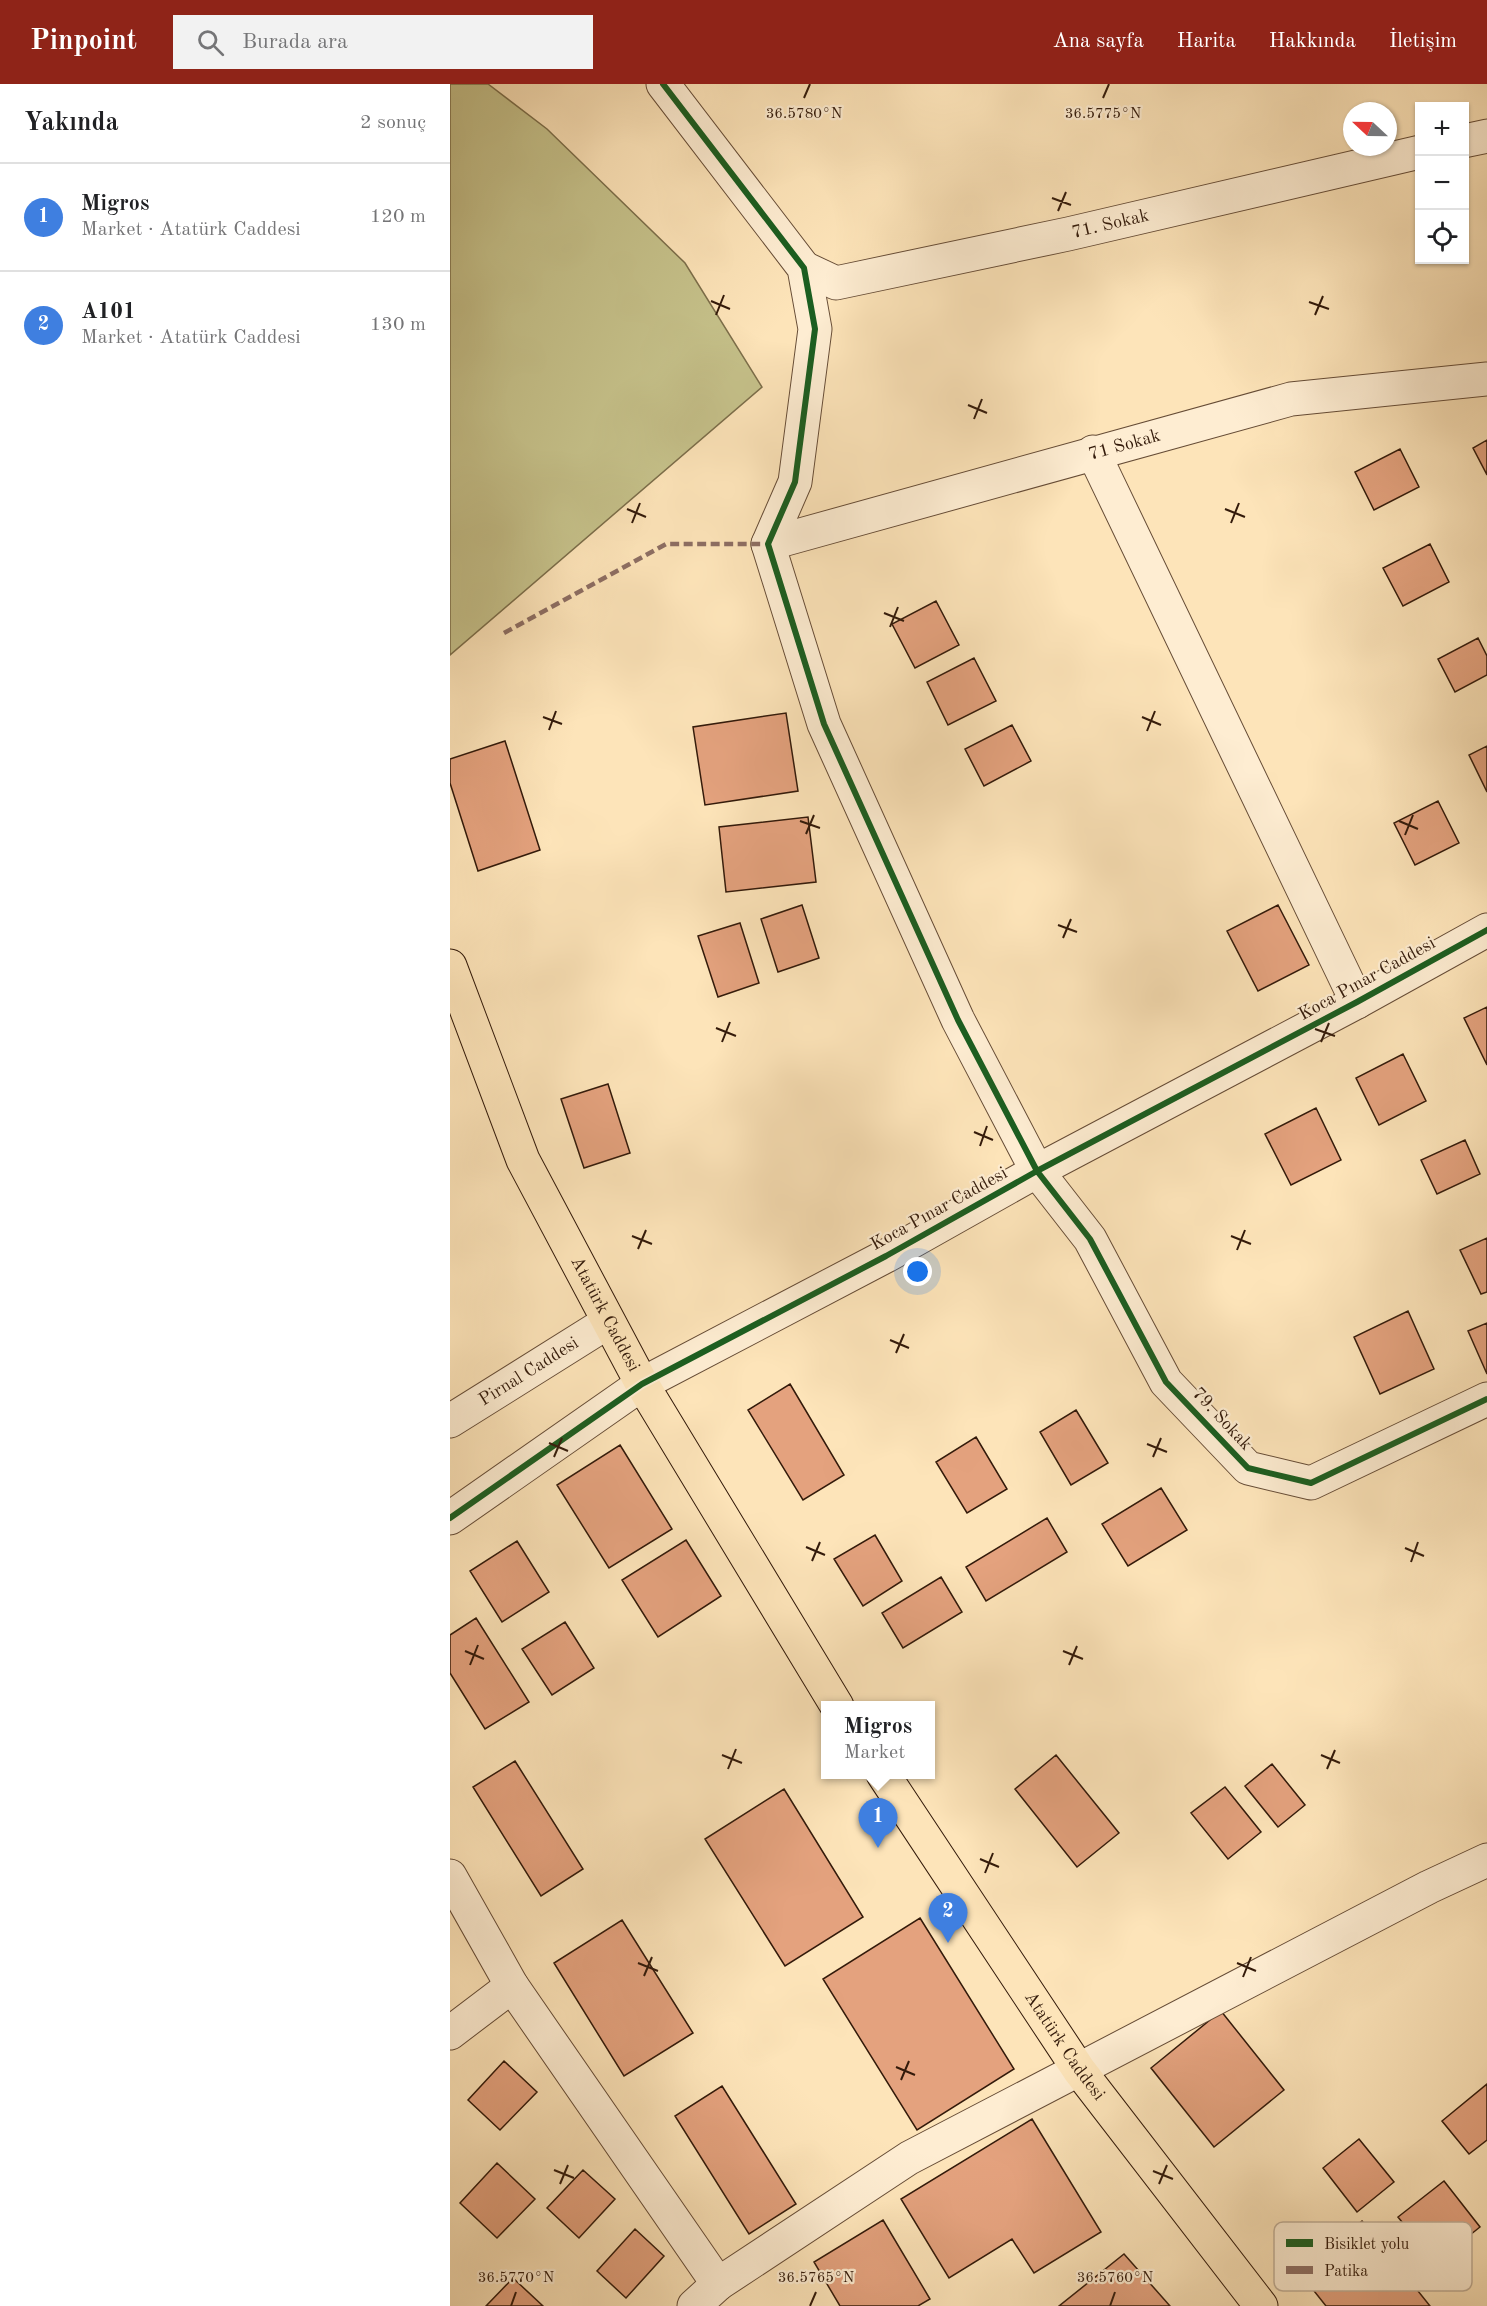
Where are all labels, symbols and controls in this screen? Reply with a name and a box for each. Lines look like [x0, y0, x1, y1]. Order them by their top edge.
search box [173, 15, 593, 69]
icon: search [194, 26, 227, 59]
text: Pinpoint [30, 28, 137, 56]
text: Burada ara [242, 31, 348, 53]
text: Ana sayfa [1053, 31, 1144, 52]
text: Harita [1177, 31, 1236, 52]
text: Hakkında [1269, 31, 1356, 52]
text: İletişim [1389, 31, 1457, 52]
north arrow [1343, 102, 1397, 156]
map controls [1415, 102, 1469, 264]
button: + [1415, 102, 1469, 156]
text: 36.5780°N [766, 107, 843, 122]
text: 36.5775°N [1065, 107, 1142, 122]
text: Yakında [24, 110, 119, 136]
text: 2 sonuç [360, 113, 426, 133]
button: − [1415, 156, 1469, 210]
text: Migros [81, 193, 149, 215]
street label: 71. Sokak [1070, 206, 1151, 242]
text: 1 [38, 207, 49, 227]
text: 120 m [370, 207, 426, 227]
button: locate [1415, 210, 1469, 264]
text: Market · Atatürk Caddesi [81, 220, 301, 240]
text: A101 [81, 301, 136, 323]
text: 2 [38, 315, 49, 335]
text: 130 m [370, 315, 426, 335]
text: Market · Atatürk Caddesi [81, 328, 301, 348]
street label: 71 Sokak [1087, 427, 1162, 464]
street label: Koca Pınar Caddesi [1296, 934, 1438, 1024]
street label: Koca Pınar Caddesi [868, 1164, 1010, 1254]
street label: Atatürk Caddesi [567, 1254, 643, 1375]
your location [903, 1257, 932, 1286]
street label: Pirnal Caddesi [476, 1334, 582, 1409]
street label: 79. Sokak [1189, 1384, 1255, 1454]
popup [821, 1701, 935, 1779]
text: Migros [844, 1716, 912, 1738]
text: Market [844, 1743, 905, 1763]
pin: 1 [858, 1798, 898, 1848]
pin: 2 [928, 1894, 968, 1943]
street label: Atatürk Caddesi [1021, 1989, 1108, 2104]
legend [1274, 2222, 1472, 2291]
text: Bisiklet yolu [1324, 2237, 1410, 2253]
text: Patika [1324, 2264, 1368, 2280]
text: 36.5770°N [478, 2271, 555, 2286]
text: 36.5765°N [778, 2271, 855, 2286]
text: 36.5760°N [1077, 2271, 1154, 2286]

